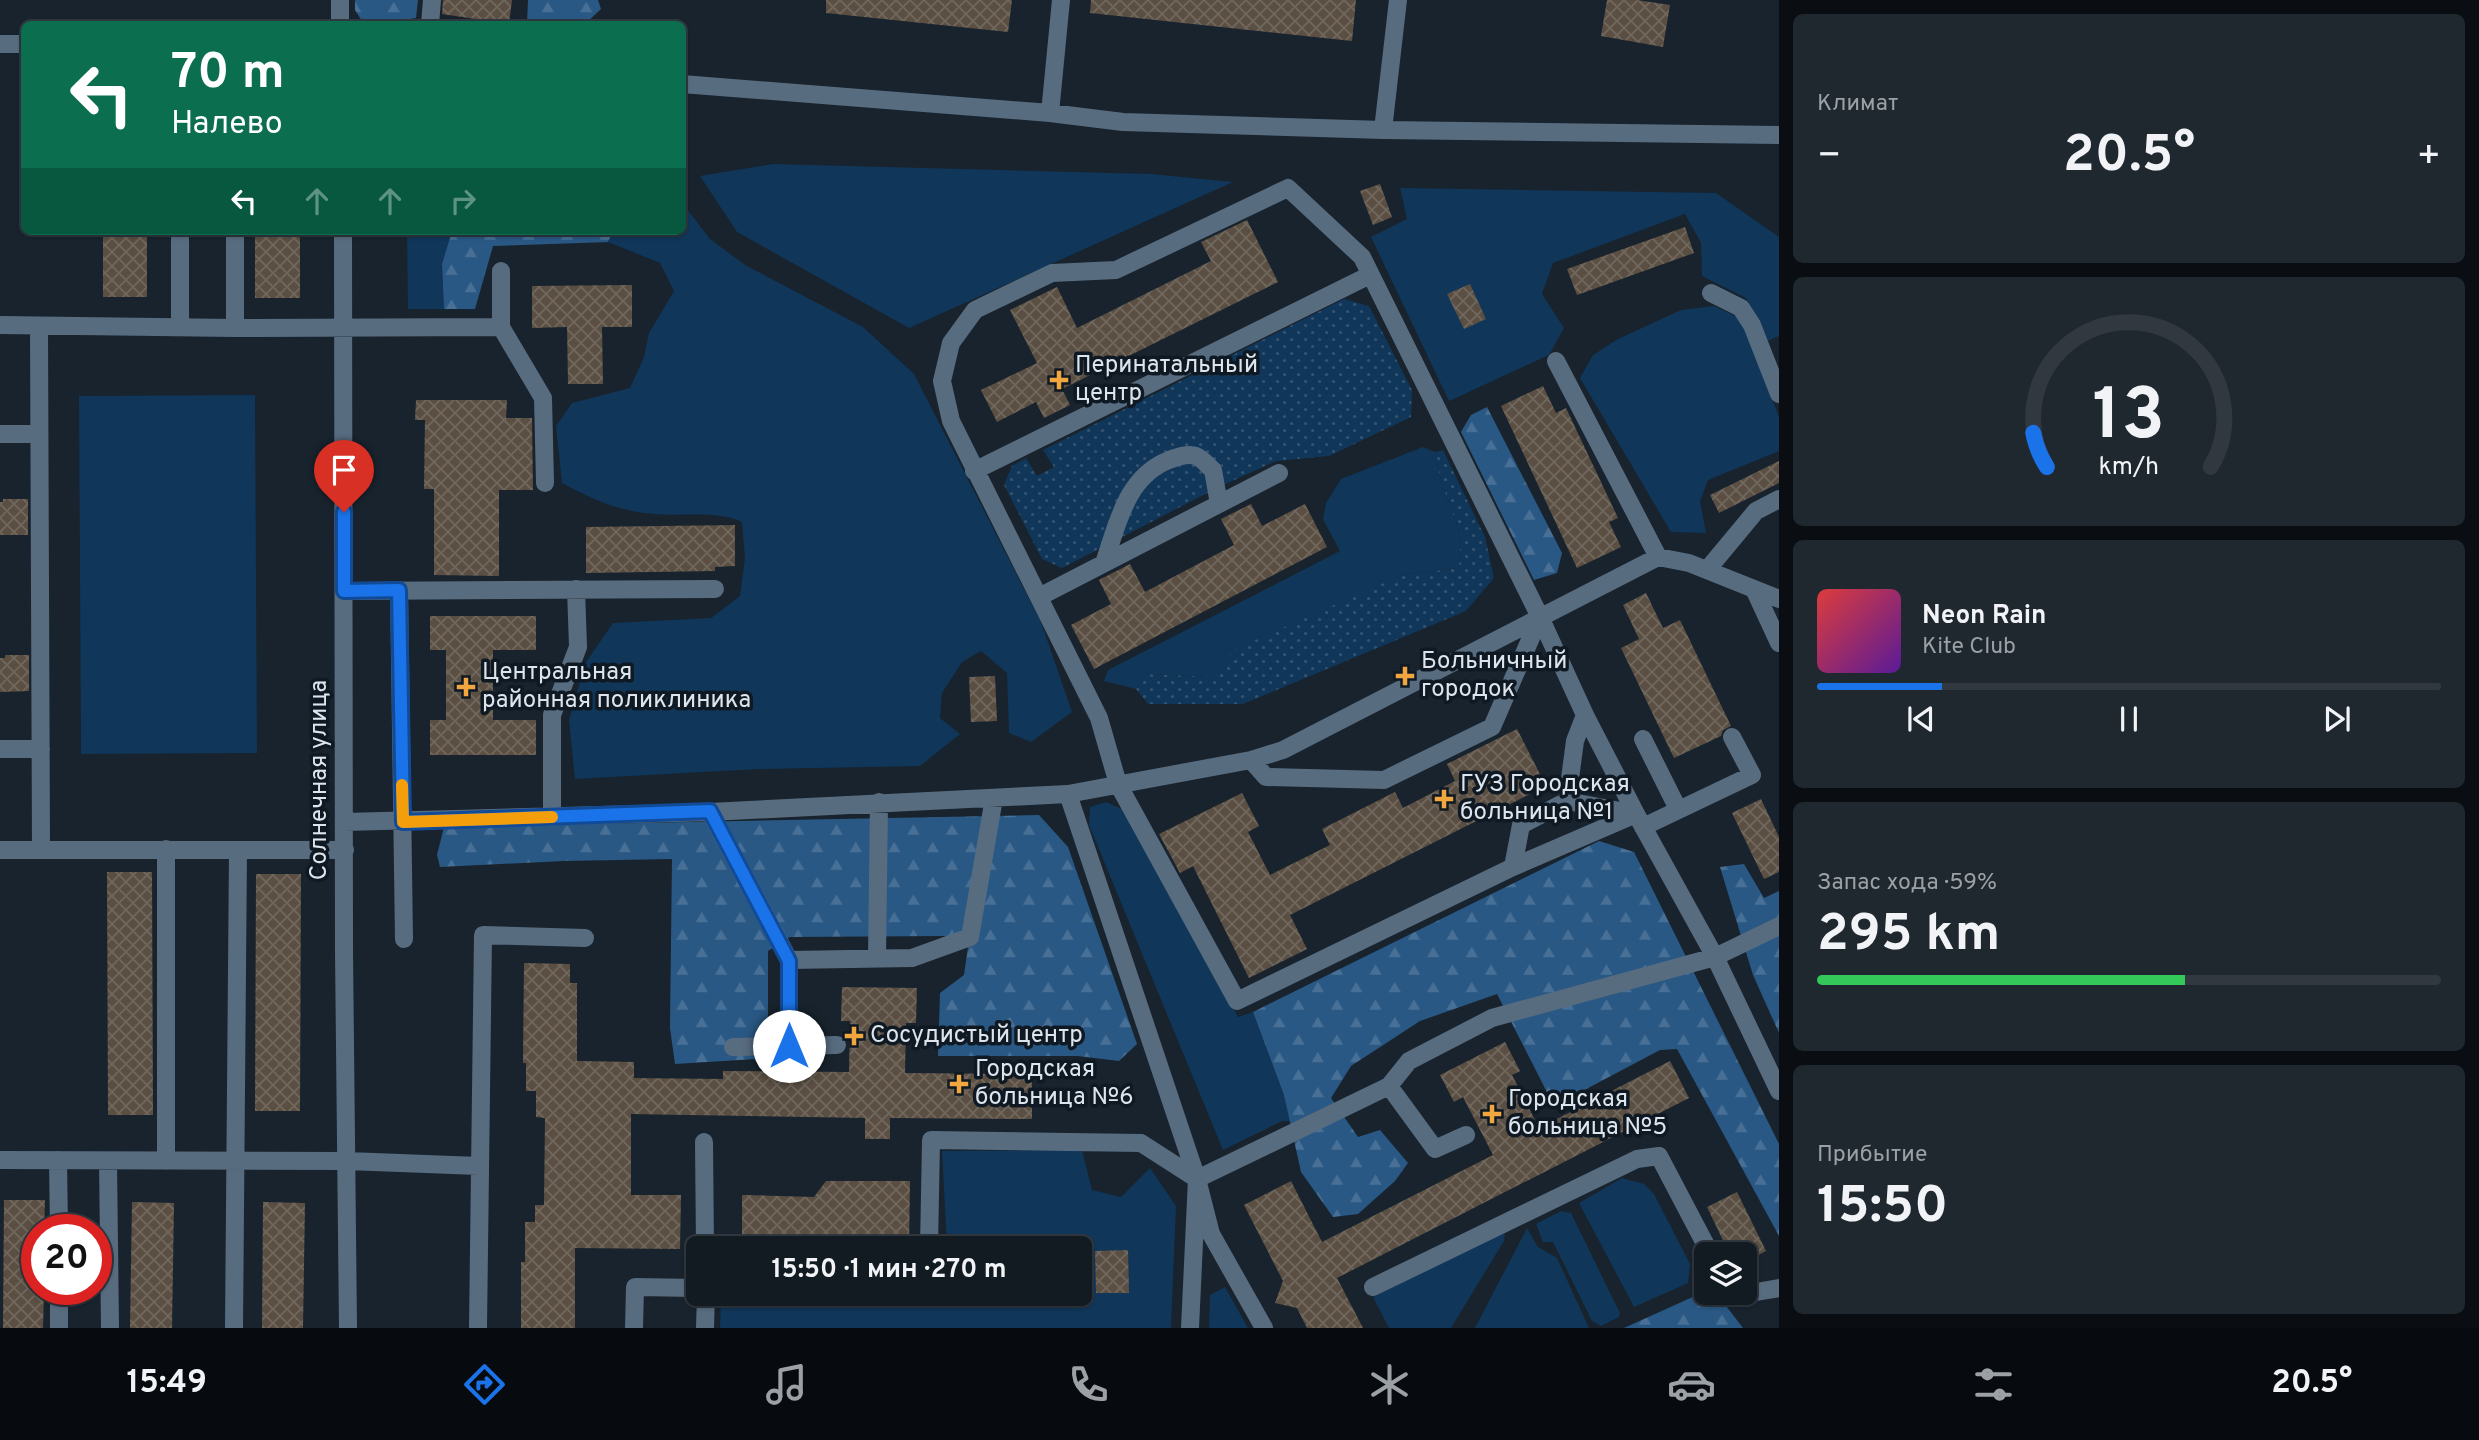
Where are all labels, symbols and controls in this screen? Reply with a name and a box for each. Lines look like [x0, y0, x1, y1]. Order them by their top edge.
text: 70 m [171, 44, 285, 106]
icon: left [56, 49, 147, 140]
text: Климат [1817, 90, 1898, 119]
text: Налево [171, 105, 283, 145]
text: 20.5° [2063, 124, 2195, 190]
text: − [1817, 133, 1842, 182]
text: + [2416, 133, 2441, 182]
icon: left [225, 182, 263, 220]
icon: ahead [298, 182, 336, 220]
icon: ahead [371, 182, 409, 220]
icon: right [444, 182, 482, 220]
place label: Перинатальный центр [1075, 351, 1258, 409]
marker: Перинатальный центр [1049, 370, 1069, 390]
text: 13 [2093, 374, 2165, 466]
pin [314, 440, 374, 512]
icon: arrive [325, 451, 363, 489]
text: km/h [2099, 452, 2159, 484]
text: Neon Rain [1922, 600, 2047, 633]
text: Kite Club [1922, 633, 2016, 662]
place label: Больничный городок [1421, 647, 1567, 705]
place label: Центральная районная поликлиника [482, 658, 751, 716]
marker: Больничный городок [1395, 666, 1415, 686]
marker: Центральная районная поликлиника [456, 677, 476, 697]
street label: Солнечная улица [305, 680, 335, 880]
icon: previous [1902, 700, 1940, 738]
icon: pause [2110, 700, 2148, 738]
icon: next [2318, 700, 2356, 738]
place label: ГУЗ Городская больница №1 [1460, 770, 1630, 828]
marker: ГУЗ Городская больница №1 [1434, 789, 1454, 809]
text: Запас хода · 59% [1817, 869, 1997, 898]
text: 295 km [1817, 903, 2000, 969]
position arrow [752, 1009, 826, 1083]
place label: Сосудистый центр [870, 1021, 1083, 1051]
marker: Сосудистый центр [844, 1026, 864, 1046]
place label: Городская больница №6 [975, 1055, 1134, 1113]
marker: Городская больница №6 [949, 1074, 969, 1094]
place label: Городская больница №5 [1508, 1085, 1667, 1143]
marker: Городская больница №5 [1482, 1104, 1502, 1124]
text: Прибытие [1817, 1141, 1927, 1170]
text: 15:50 [1817, 1175, 1948, 1241]
speed limit sign: 20 [21, 1214, 112, 1305]
map controls [1694, 1242, 1757, 1305]
button: layers [1694, 1242, 1757, 1305]
text: 15:50 · 1 мин · 270 m [771, 1254, 1007, 1287]
icon: directions [460, 1360, 509, 1409]
icon: music [762, 1360, 811, 1409]
icon: phone [1064, 1360, 1113, 1409]
icon: climate [1365, 1360, 1414, 1409]
icon: car [1667, 1360, 1716, 1409]
icon: filters [1969, 1360, 2018, 1409]
text: 15:49 [126, 1364, 207, 1404]
text: 20.5° [2271, 1364, 2352, 1404]

